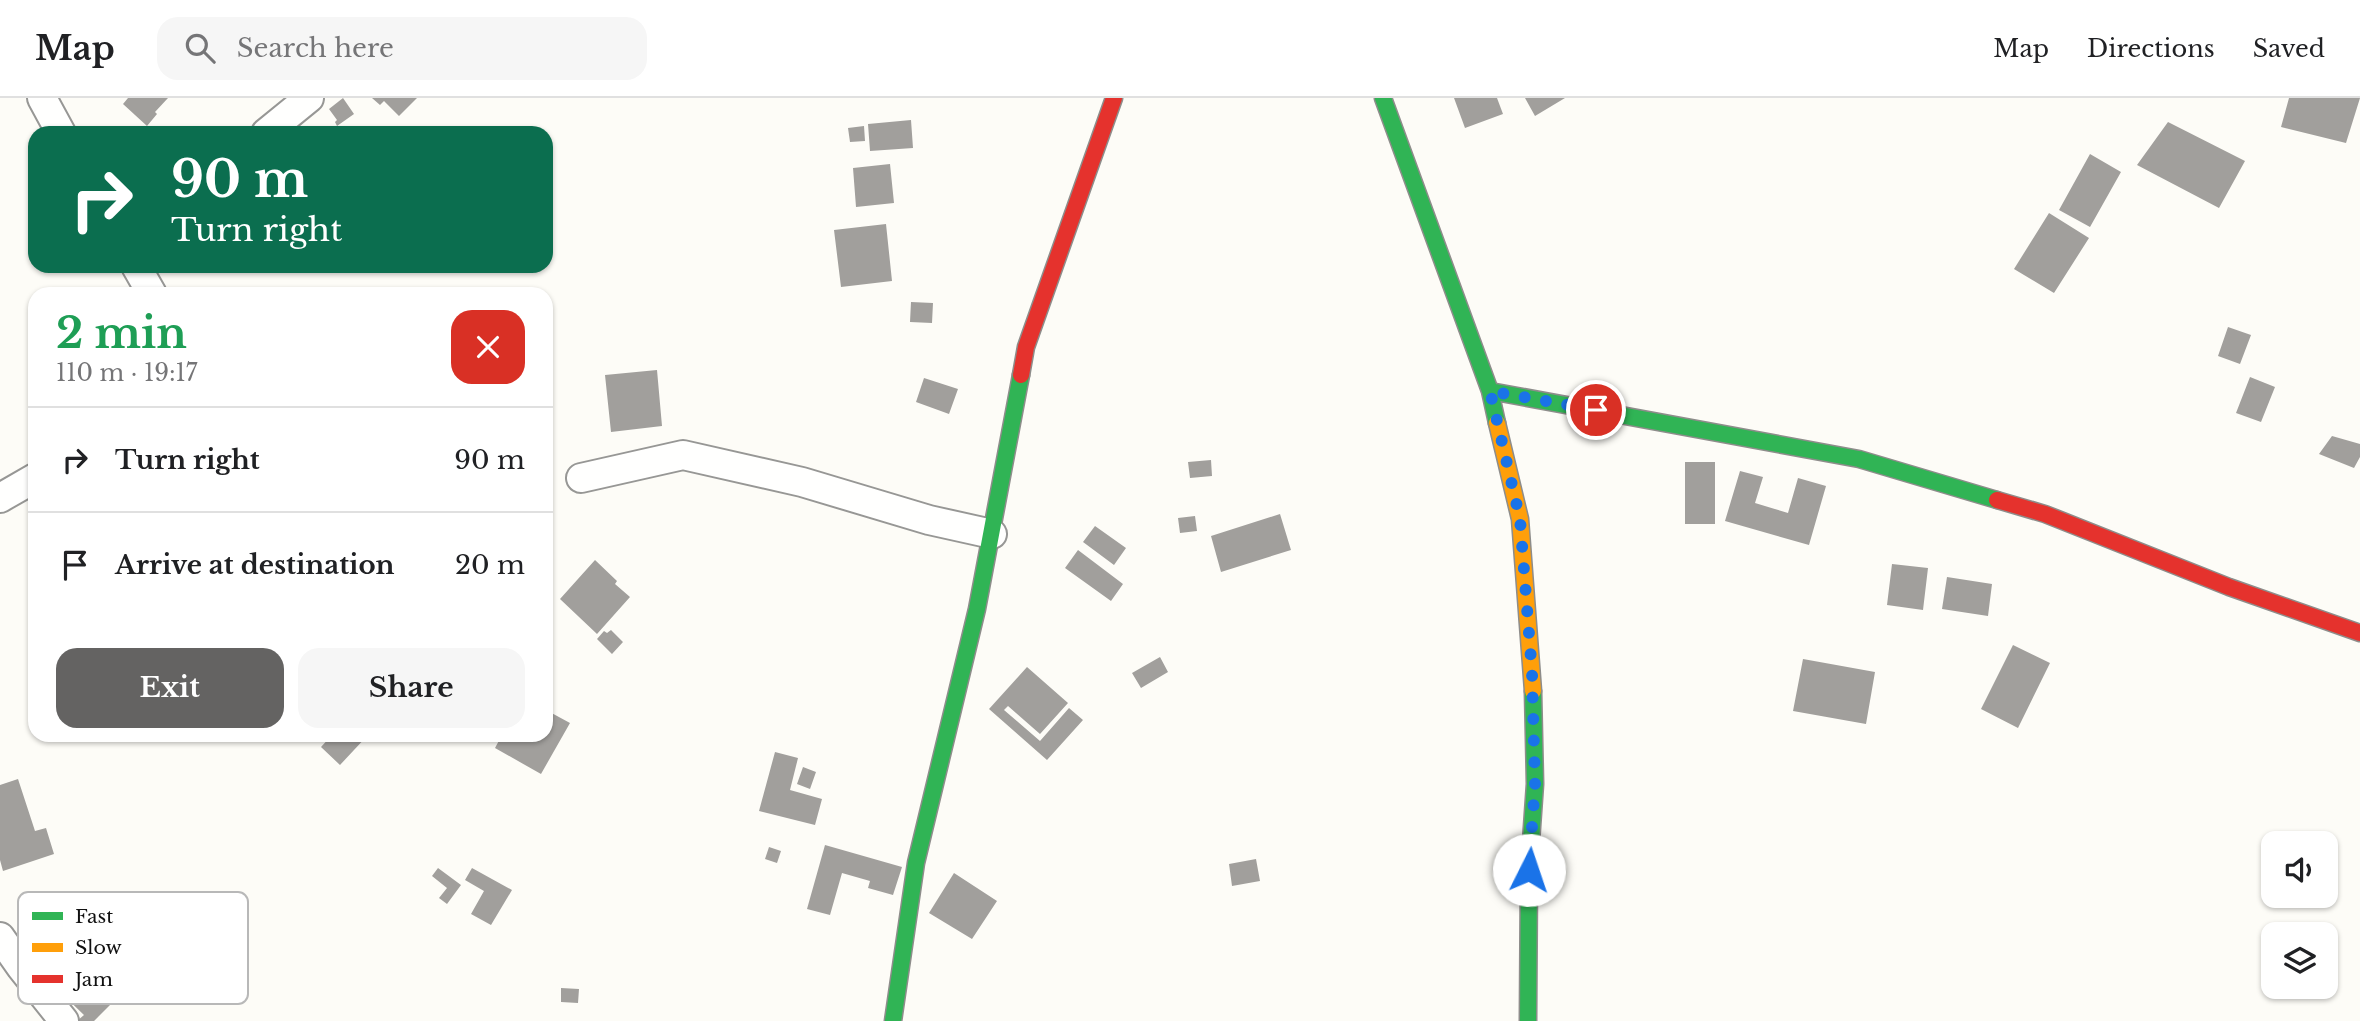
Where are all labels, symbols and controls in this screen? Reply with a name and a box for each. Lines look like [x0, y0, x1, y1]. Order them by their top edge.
search box [157, 17, 647, 80]
text: Map [35, 28, 115, 69]
icon: search [181, 29, 219, 67]
text: Search here [237, 32, 394, 64]
text: Map [1993, 34, 2049, 63]
text: Directions [2087, 34, 2215, 63]
text: Saved [2253, 34, 2325, 63]
text: 90 m [171, 149, 308, 210]
icon: right [56, 154, 147, 245]
text: Turn right [171, 210, 342, 250]
text: 2 min [56, 307, 187, 359]
button: close [451, 310, 525, 384]
text: 110 m · 19:17 [56, 359, 197, 387]
pin [1566, 380, 1626, 440]
icon: arrive [1577, 391, 1615, 429]
icon: right [56, 441, 94, 479]
text: Turn right [115, 444, 260, 476]
text: 90 m [454, 444, 525, 476]
icon: arrive [56, 546, 94, 584]
text: Arrive at destination [115, 549, 395, 581]
text: 20 m [455, 549, 525, 581]
button: Exit [56, 648, 284, 728]
button: Share [298, 648, 525, 728]
map controls [2261, 831, 2338, 999]
button: sound [2261, 831, 2338, 908]
position arrow [1492, 833, 1566, 907]
legend [18, 892, 248, 1004]
text: Fast [75, 905, 114, 928]
button: layers [2261, 922, 2338, 999]
text: Slow [75, 936, 122, 959]
text: Jam [72, 968, 113, 991]

